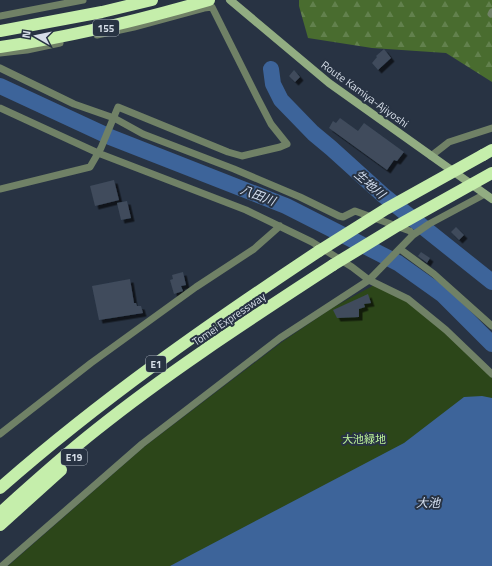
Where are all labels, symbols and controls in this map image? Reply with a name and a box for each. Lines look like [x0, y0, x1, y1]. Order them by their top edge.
north arrow [16, 16, 56, 56]
road number: 155 [93, 20, 119, 36]
text: N [18, 29, 35, 39]
street label: Route Kamiya-Ajiyoshi [318, 57, 412, 131]
water label: 生地川 [350, 165, 391, 204]
water label: 八田川 [238, 180, 280, 211]
street label: Tomei Expressway [189, 288, 270, 350]
road number: E1 [146, 356, 166, 372]
park label: 大池緑地 [342, 431, 386, 447]
road number: E19 [61, 449, 87, 465]
water label: 大池 [416, 493, 441, 512]

